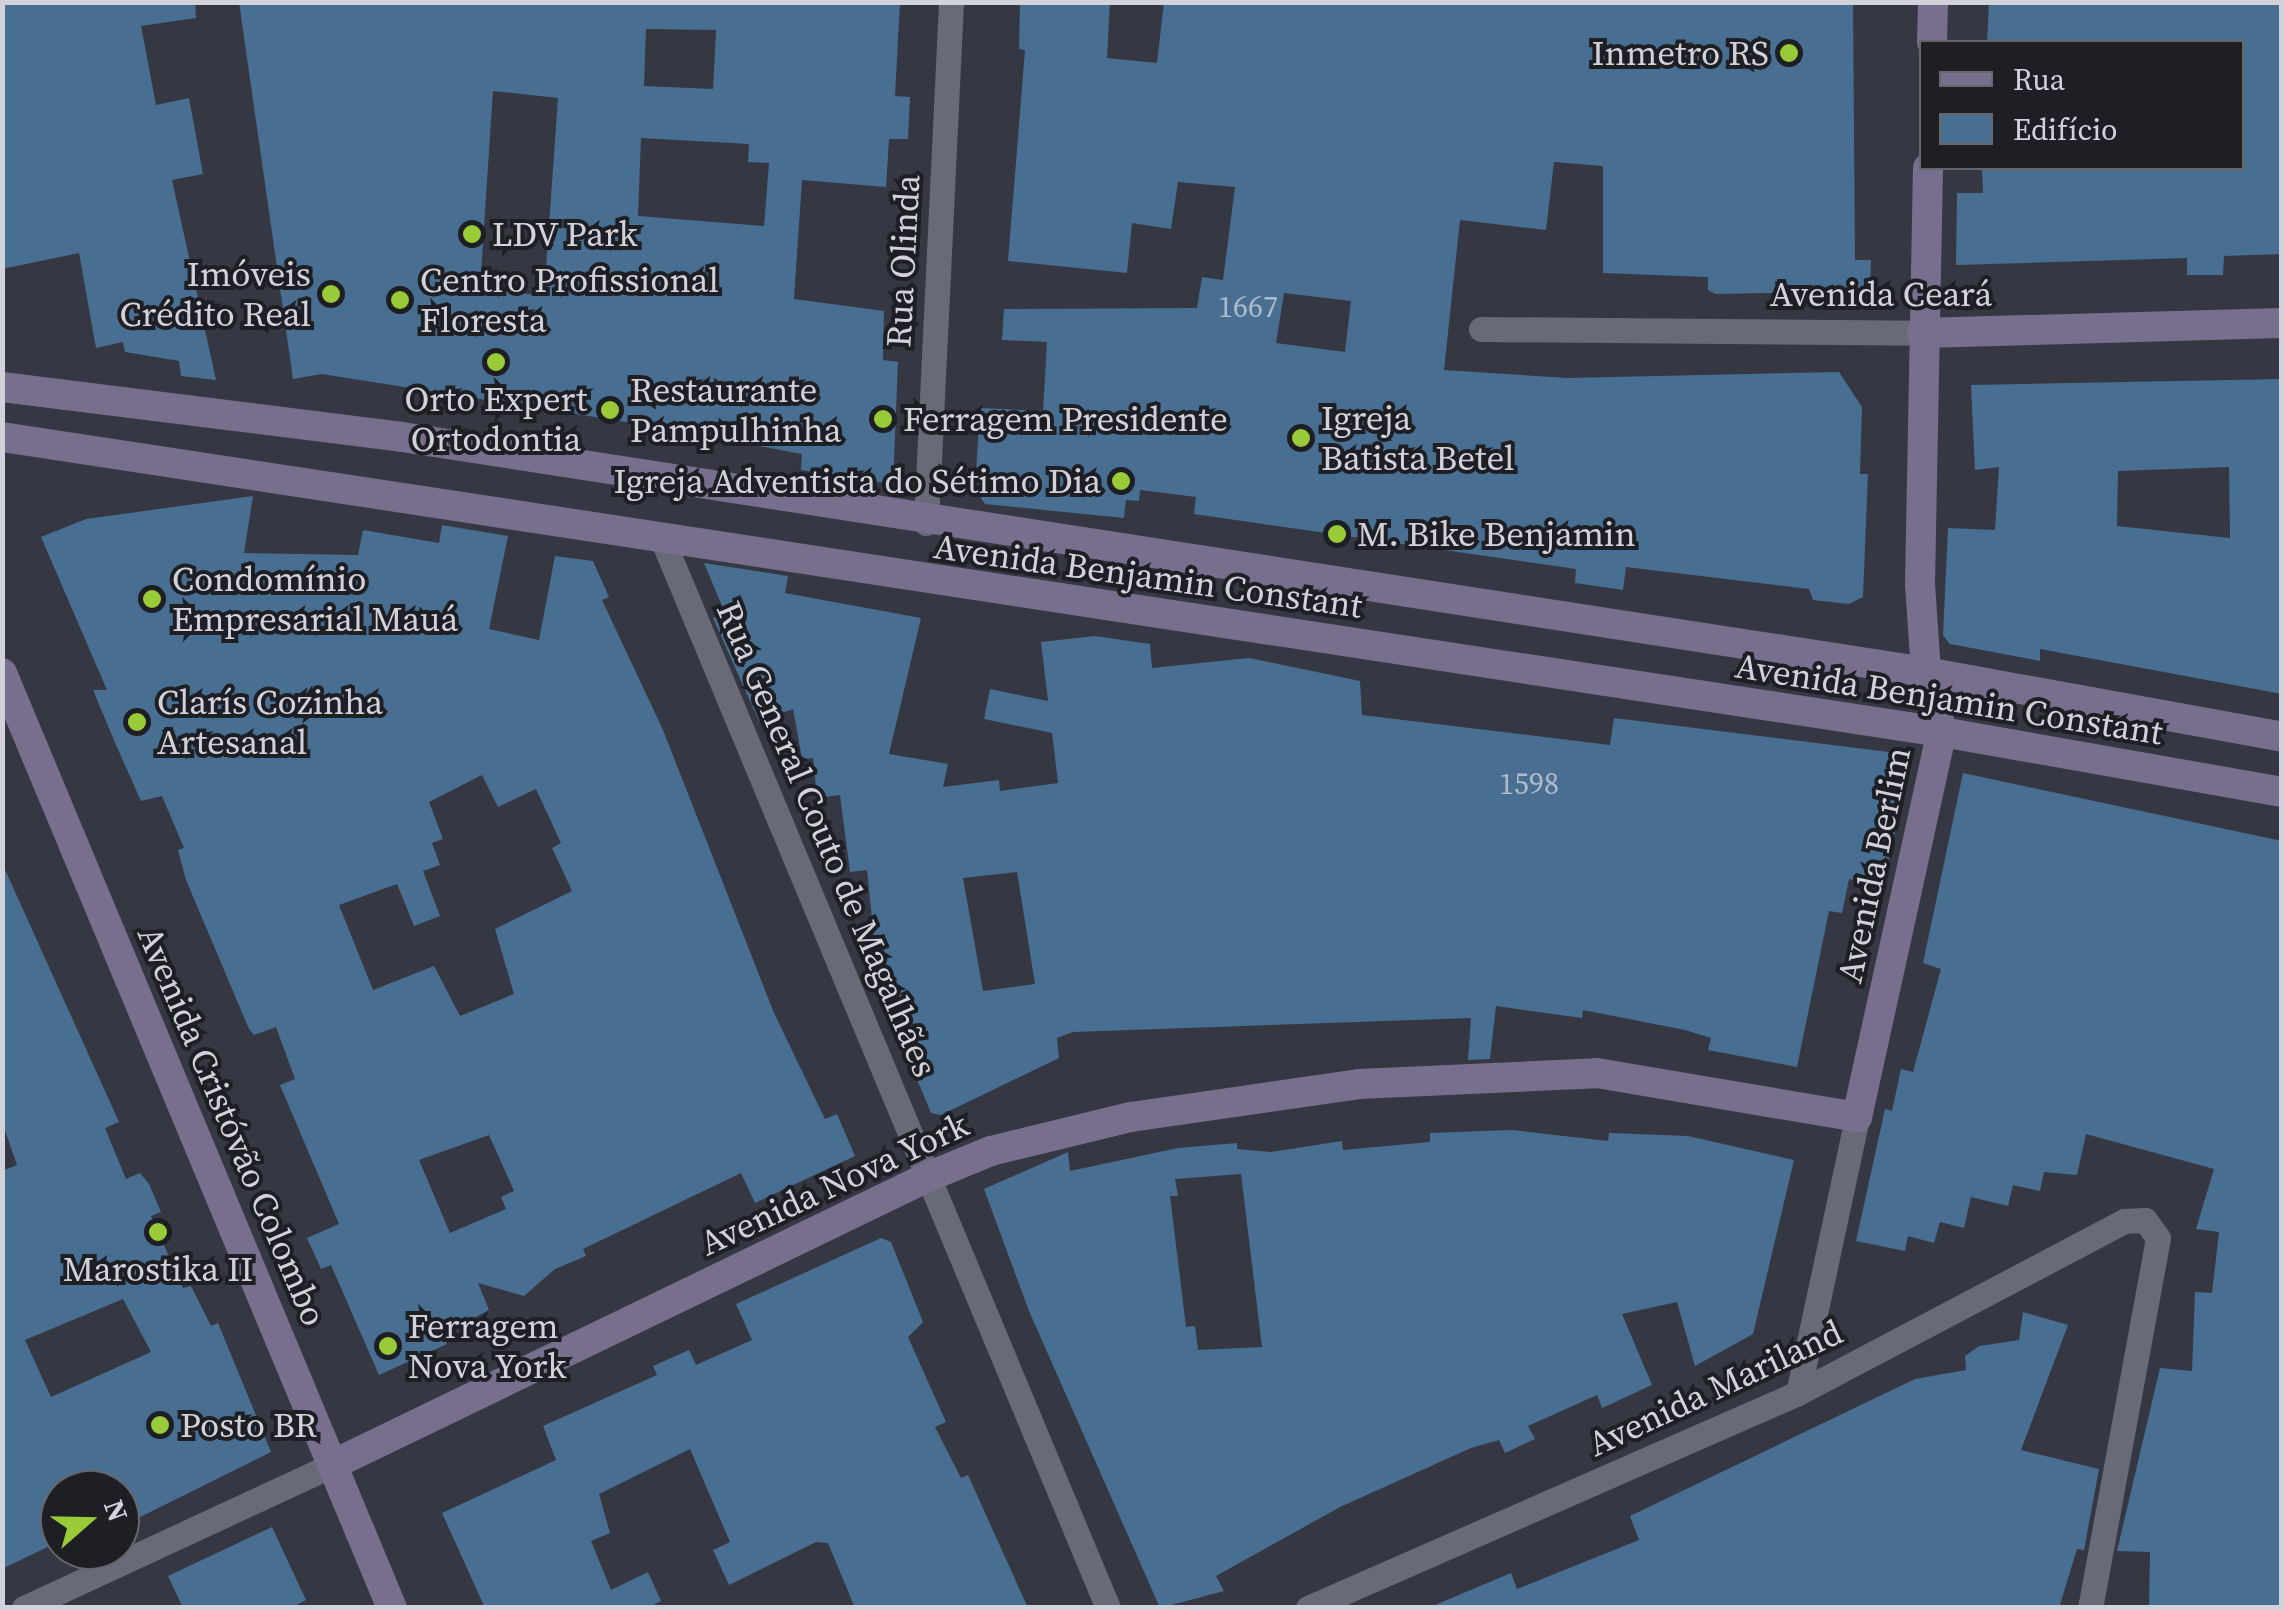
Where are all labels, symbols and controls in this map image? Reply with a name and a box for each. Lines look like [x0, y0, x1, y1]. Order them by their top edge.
place label: Inmetro RS [1592, 32, 1769, 74]
legend [1919, 40, 2244, 170]
marker: Inmetro RS [1778, 42, 1800, 64]
text: Rua [2013, 59, 2065, 100]
text: Edifício [2013, 109, 2118, 150]
street label: Rua Olinda [878, 174, 928, 348]
place label: LDV Park [492, 213, 639, 255]
marker: LDV Park [461, 223, 483, 245]
place label: Imóveis Crédito Real [119, 253, 311, 335]
place label: Centro Profissional Floresta [420, 259, 719, 341]
street label: Avenida Ceará [1770, 273, 1992, 315]
marker: Imóveis Crédito Real [320, 283, 342, 305]
marker: Centro Profissional Floresta [389, 289, 411, 311]
house number: 1667 [1218, 289, 1278, 325]
marker: Orto Expert Ortodontia [485, 351, 507, 373]
place label: Restaurante Pampulhinha [630, 369, 842, 451]
place label: Orto Expert Ortodontia [405, 378, 587, 460]
place label: Igreja Batista Betel [1321, 397, 1514, 479]
place label: Ferragem Presidente [903, 398, 1228, 440]
marker: Restaurante Pampulhinha [599, 399, 621, 421]
marker: Ferragem Presidente [872, 408, 894, 430]
marker: Igreja Batista Betel [1290, 427, 1312, 449]
place label: Igreja Adventista do Sétimo Dia [614, 460, 1101, 502]
marker: Igreja Adventista do Sétimo Dia [1110, 470, 1132, 492]
place label: M. Bike Benjamin [1357, 513, 1636, 555]
marker: M. Bike Benjamin [1326, 523, 1348, 545]
street label: Avenida Benjamin Constant [931, 525, 1365, 627]
place label: Condomínio Empresarial Mauá [172, 558, 458, 640]
marker: Condomínio Empresarial Mauá [141, 588, 163, 610]
street label: Rua General Couto de Magalhães [708, 595, 946, 1083]
street label: Avenida Benjamin Constant [1732, 644, 2166, 754]
place label: Clarís Cozinha Artesanal [157, 681, 383, 763]
marker: Clarís Cozinha Artesanal [126, 711, 148, 733]
street label: Avenida Berlim [1829, 743, 1919, 987]
house number: 1598 [1499, 766, 1559, 802]
street label: Avenida Cristóvão Colombo [129, 920, 335, 1332]
street label: Avenida Nova York [693, 1103, 975, 1265]
marker: Marostika II [147, 1221, 169, 1243]
place label: Marostika II [63, 1248, 253, 1290]
place label: Ferragem Nova York [408, 1305, 567, 1387]
street label: Avenida Mariland [1581, 1311, 1849, 1465]
marker: Ferragem Nova York [377, 1335, 399, 1357]
place label: Posto BR [180, 1404, 317, 1446]
marker: Posto BR [149, 1414, 171, 1436]
north arrow [40, 1470, 140, 1570]
text: N [95, 1494, 138, 1526]

